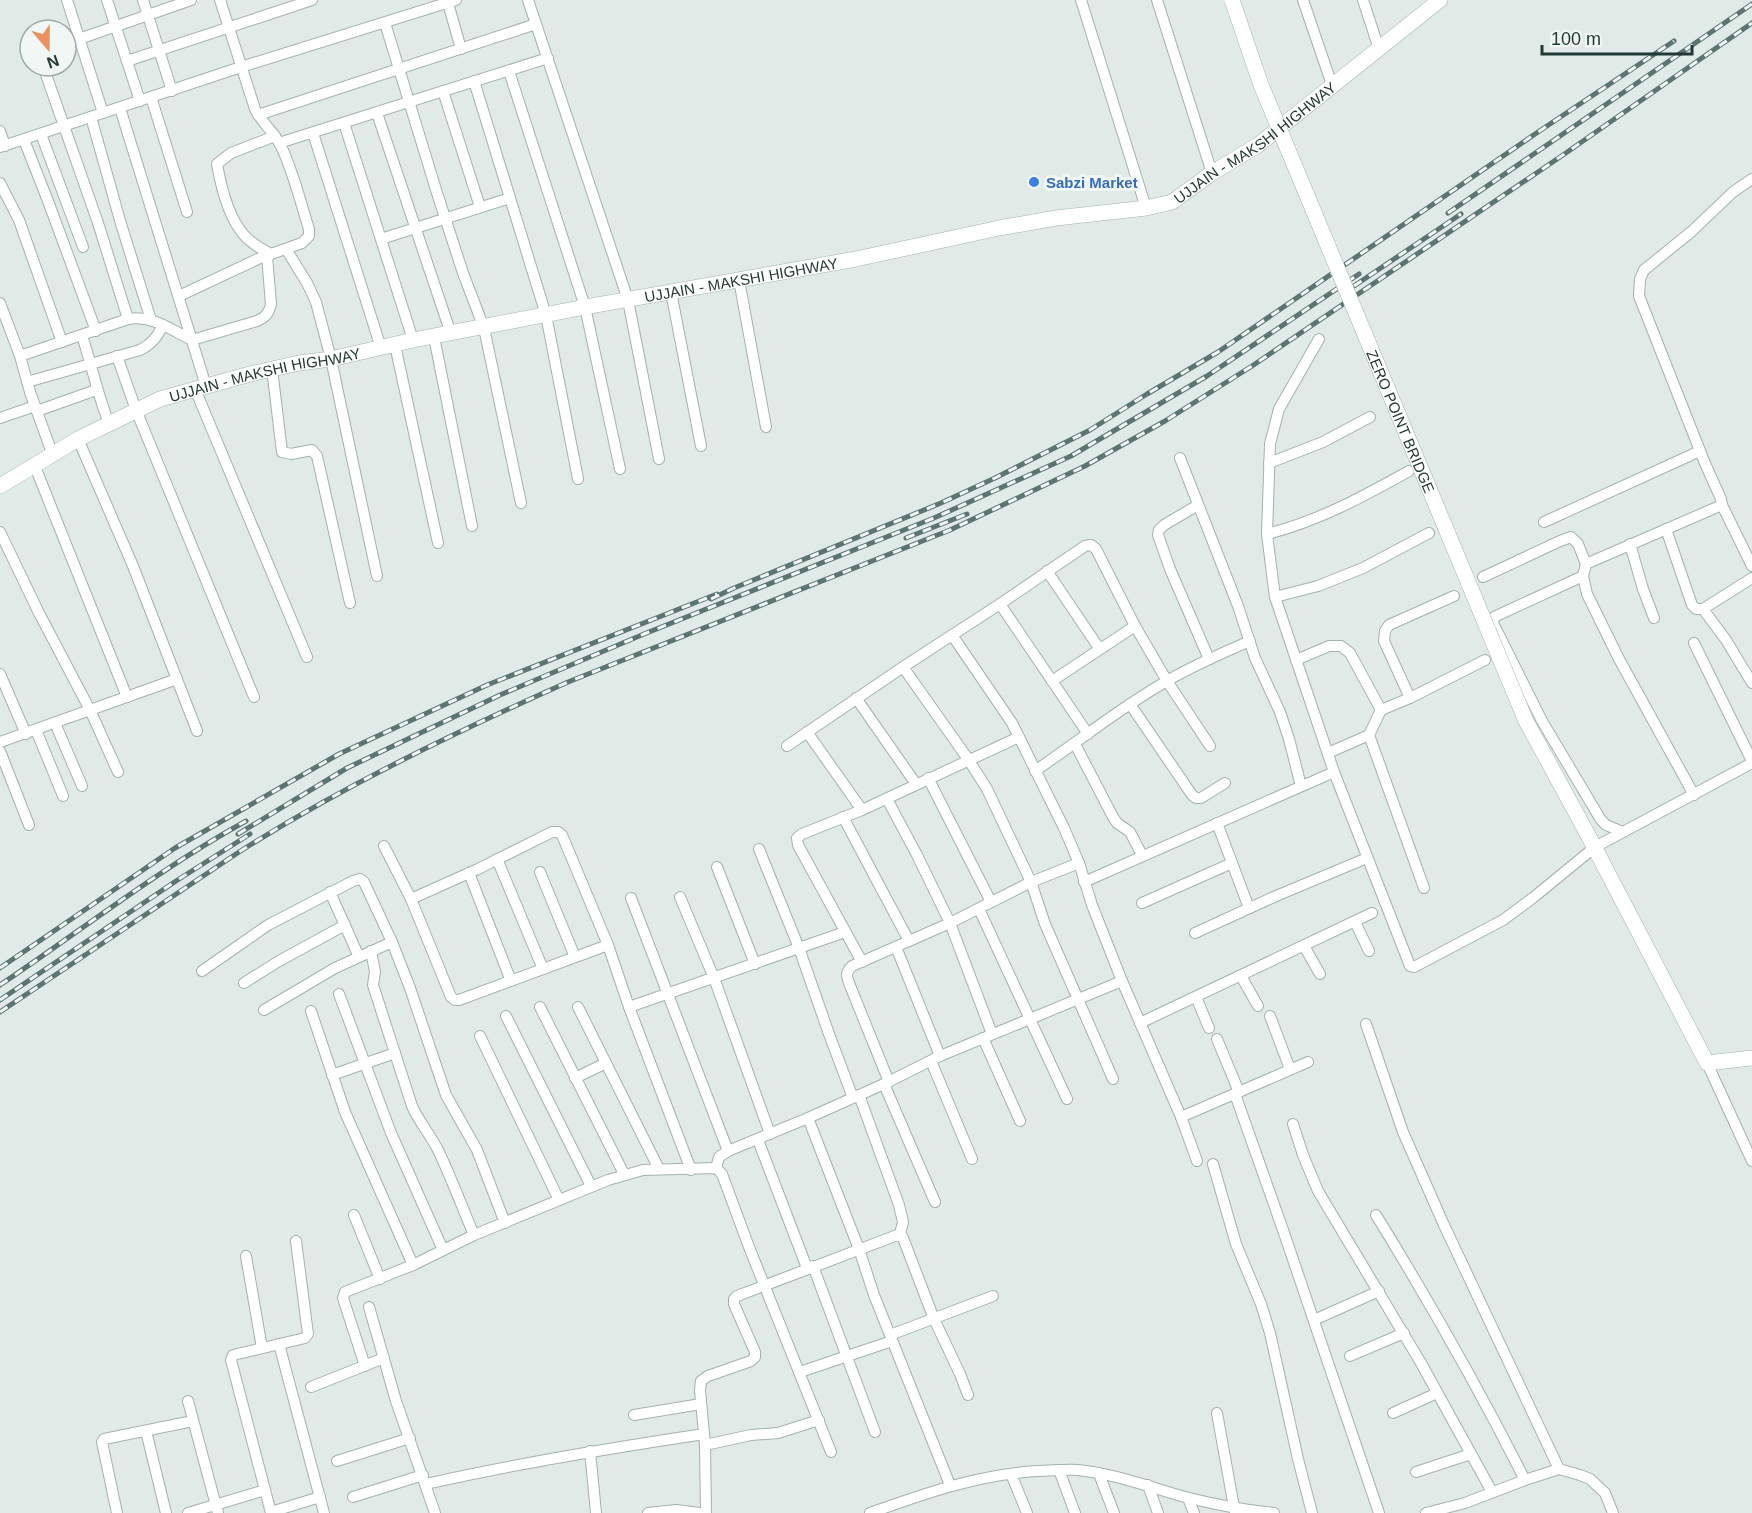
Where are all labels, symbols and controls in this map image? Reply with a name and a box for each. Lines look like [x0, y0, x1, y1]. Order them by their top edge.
north arrow [18, 18, 78, 78]
scale bar [1542, 18, 1692, 56]
text: 100 m [1551, 29, 1601, 49]
text: N [45, 52, 61, 72]
street label: UJJAIN - MAKSHI HIGHWAY [1170, 78, 1339, 207]
place label: Sabzi Market [1046, 174, 1138, 191]
marker: Sabzi Market [1027, 175, 1041, 189]
street label: UJJAIN - MAKSHI HIGHWAY [643, 254, 839, 305]
street label: UJJAIN - MAKSHI HIGHWAY [167, 344, 362, 405]
street label: ZERO POINT BRIDGE [1364, 347, 1438, 495]

